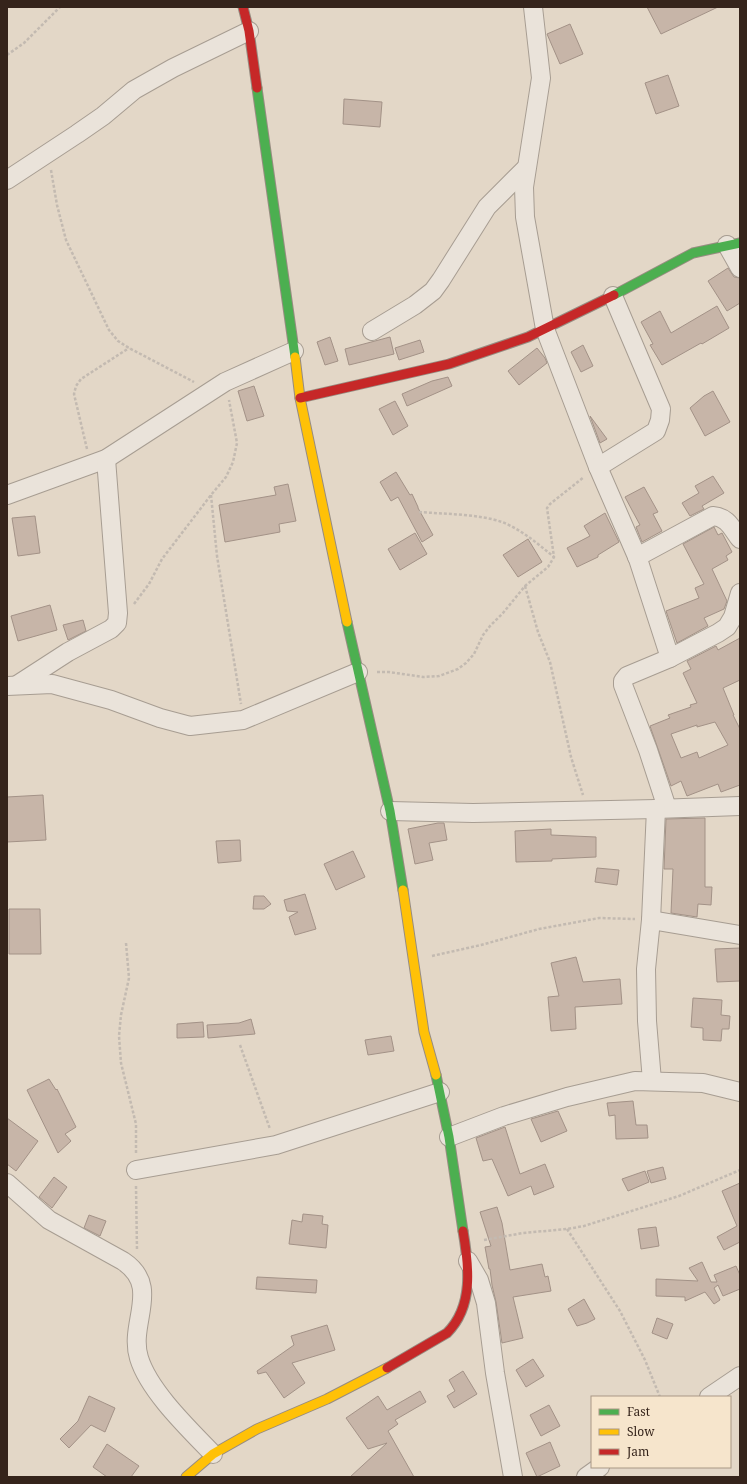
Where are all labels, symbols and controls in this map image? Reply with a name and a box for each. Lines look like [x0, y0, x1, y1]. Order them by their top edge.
legend [591, 1396, 731, 1468]
text: Fast [627, 1403, 650, 1420]
text: Slow [627, 1423, 655, 1440]
text: Jam [626, 1443, 649, 1460]

